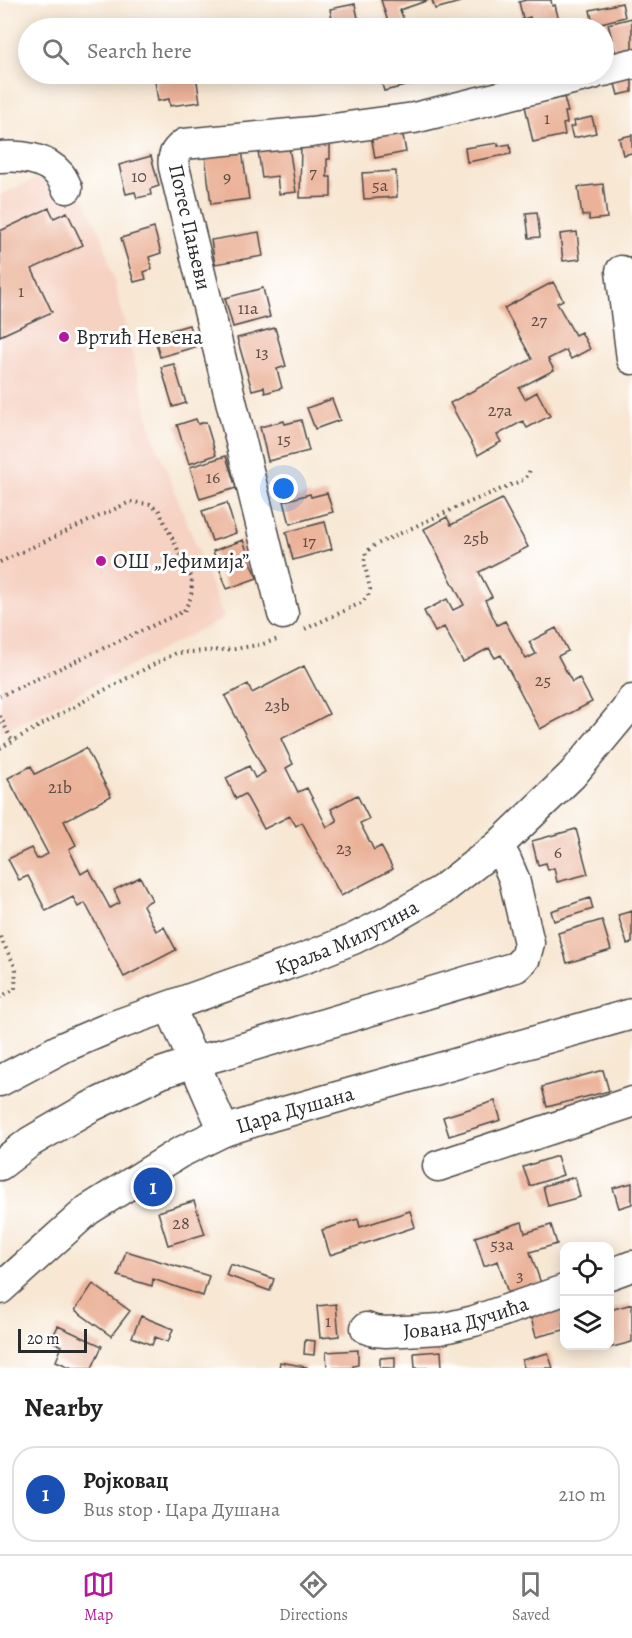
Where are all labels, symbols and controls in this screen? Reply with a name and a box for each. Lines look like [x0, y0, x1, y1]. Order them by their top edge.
search box [18, 18, 614, 84]
icon: search [39, 35, 72, 68]
text: Search here [87, 36, 192, 66]
house number: 1 [544, 106, 550, 130]
house number: 7 [309, 160, 317, 184]
street label: Потес Пањеви [162, 161, 218, 293]
house number: 10 [131, 164, 147, 188]
house number: 9 [223, 165, 231, 189]
house number: 5a [372, 173, 389, 197]
house number: 1 [18, 279, 24, 303]
house number: 11a [238, 296, 259, 320]
house number: 27 [531, 308, 547, 332]
place label: Вртић Невена [76, 323, 203, 351]
marker: Вртић Невена [57, 330, 71, 344]
house number: 13 [255, 340, 269, 364]
house number: 27a [488, 398, 513, 422]
house number: 15 [277, 427, 291, 451]
house number: 16 [206, 465, 220, 489]
your location [269, 474, 298, 503]
house number: 25b [463, 526, 489, 550]
house number: 17 [302, 529, 316, 553]
place label: ОШ „Јефимија” [113, 547, 249, 575]
marker: ОШ „Јефимија” [94, 554, 108, 568]
house number: 25 [535, 668, 551, 692]
house number: 23b [264, 693, 290, 717]
house number: 21b [48, 775, 72, 799]
house number: 23 [336, 836, 352, 860]
house number: 6 [554, 840, 562, 864]
street label: Краља Милутина [271, 893, 424, 981]
street label: Цара Душана [233, 1079, 357, 1140]
pin: 1 [134, 1164, 172, 1210]
house number: 28 [172, 1211, 190, 1235]
house number: 53a [490, 1232, 514, 1256]
map controls [560, 1242, 614, 1350]
button: locate [560, 1242, 614, 1296]
house number: 3 [516, 1263, 524, 1287]
street label: Јована Дучића [402, 1289, 533, 1345]
button: layers [560, 1296, 614, 1350]
house number: 1 [325, 1309, 331, 1333]
scale bar [18, 1326, 87, 1354]
text: 20 m [27, 1328, 60, 1350]
text: Nearby [24, 1390, 103, 1425]
text: Ројковац [83, 1466, 168, 1496]
text: 1 [42, 1481, 49, 1508]
text: 210 m [558, 1481, 606, 1508]
text: Bus stop · Цара Душана [83, 1496, 280, 1523]
tab: Map [82, 1568, 115, 1626]
tab: Directions [279, 1568, 348, 1626]
tab: Saved [512, 1568, 550, 1626]

